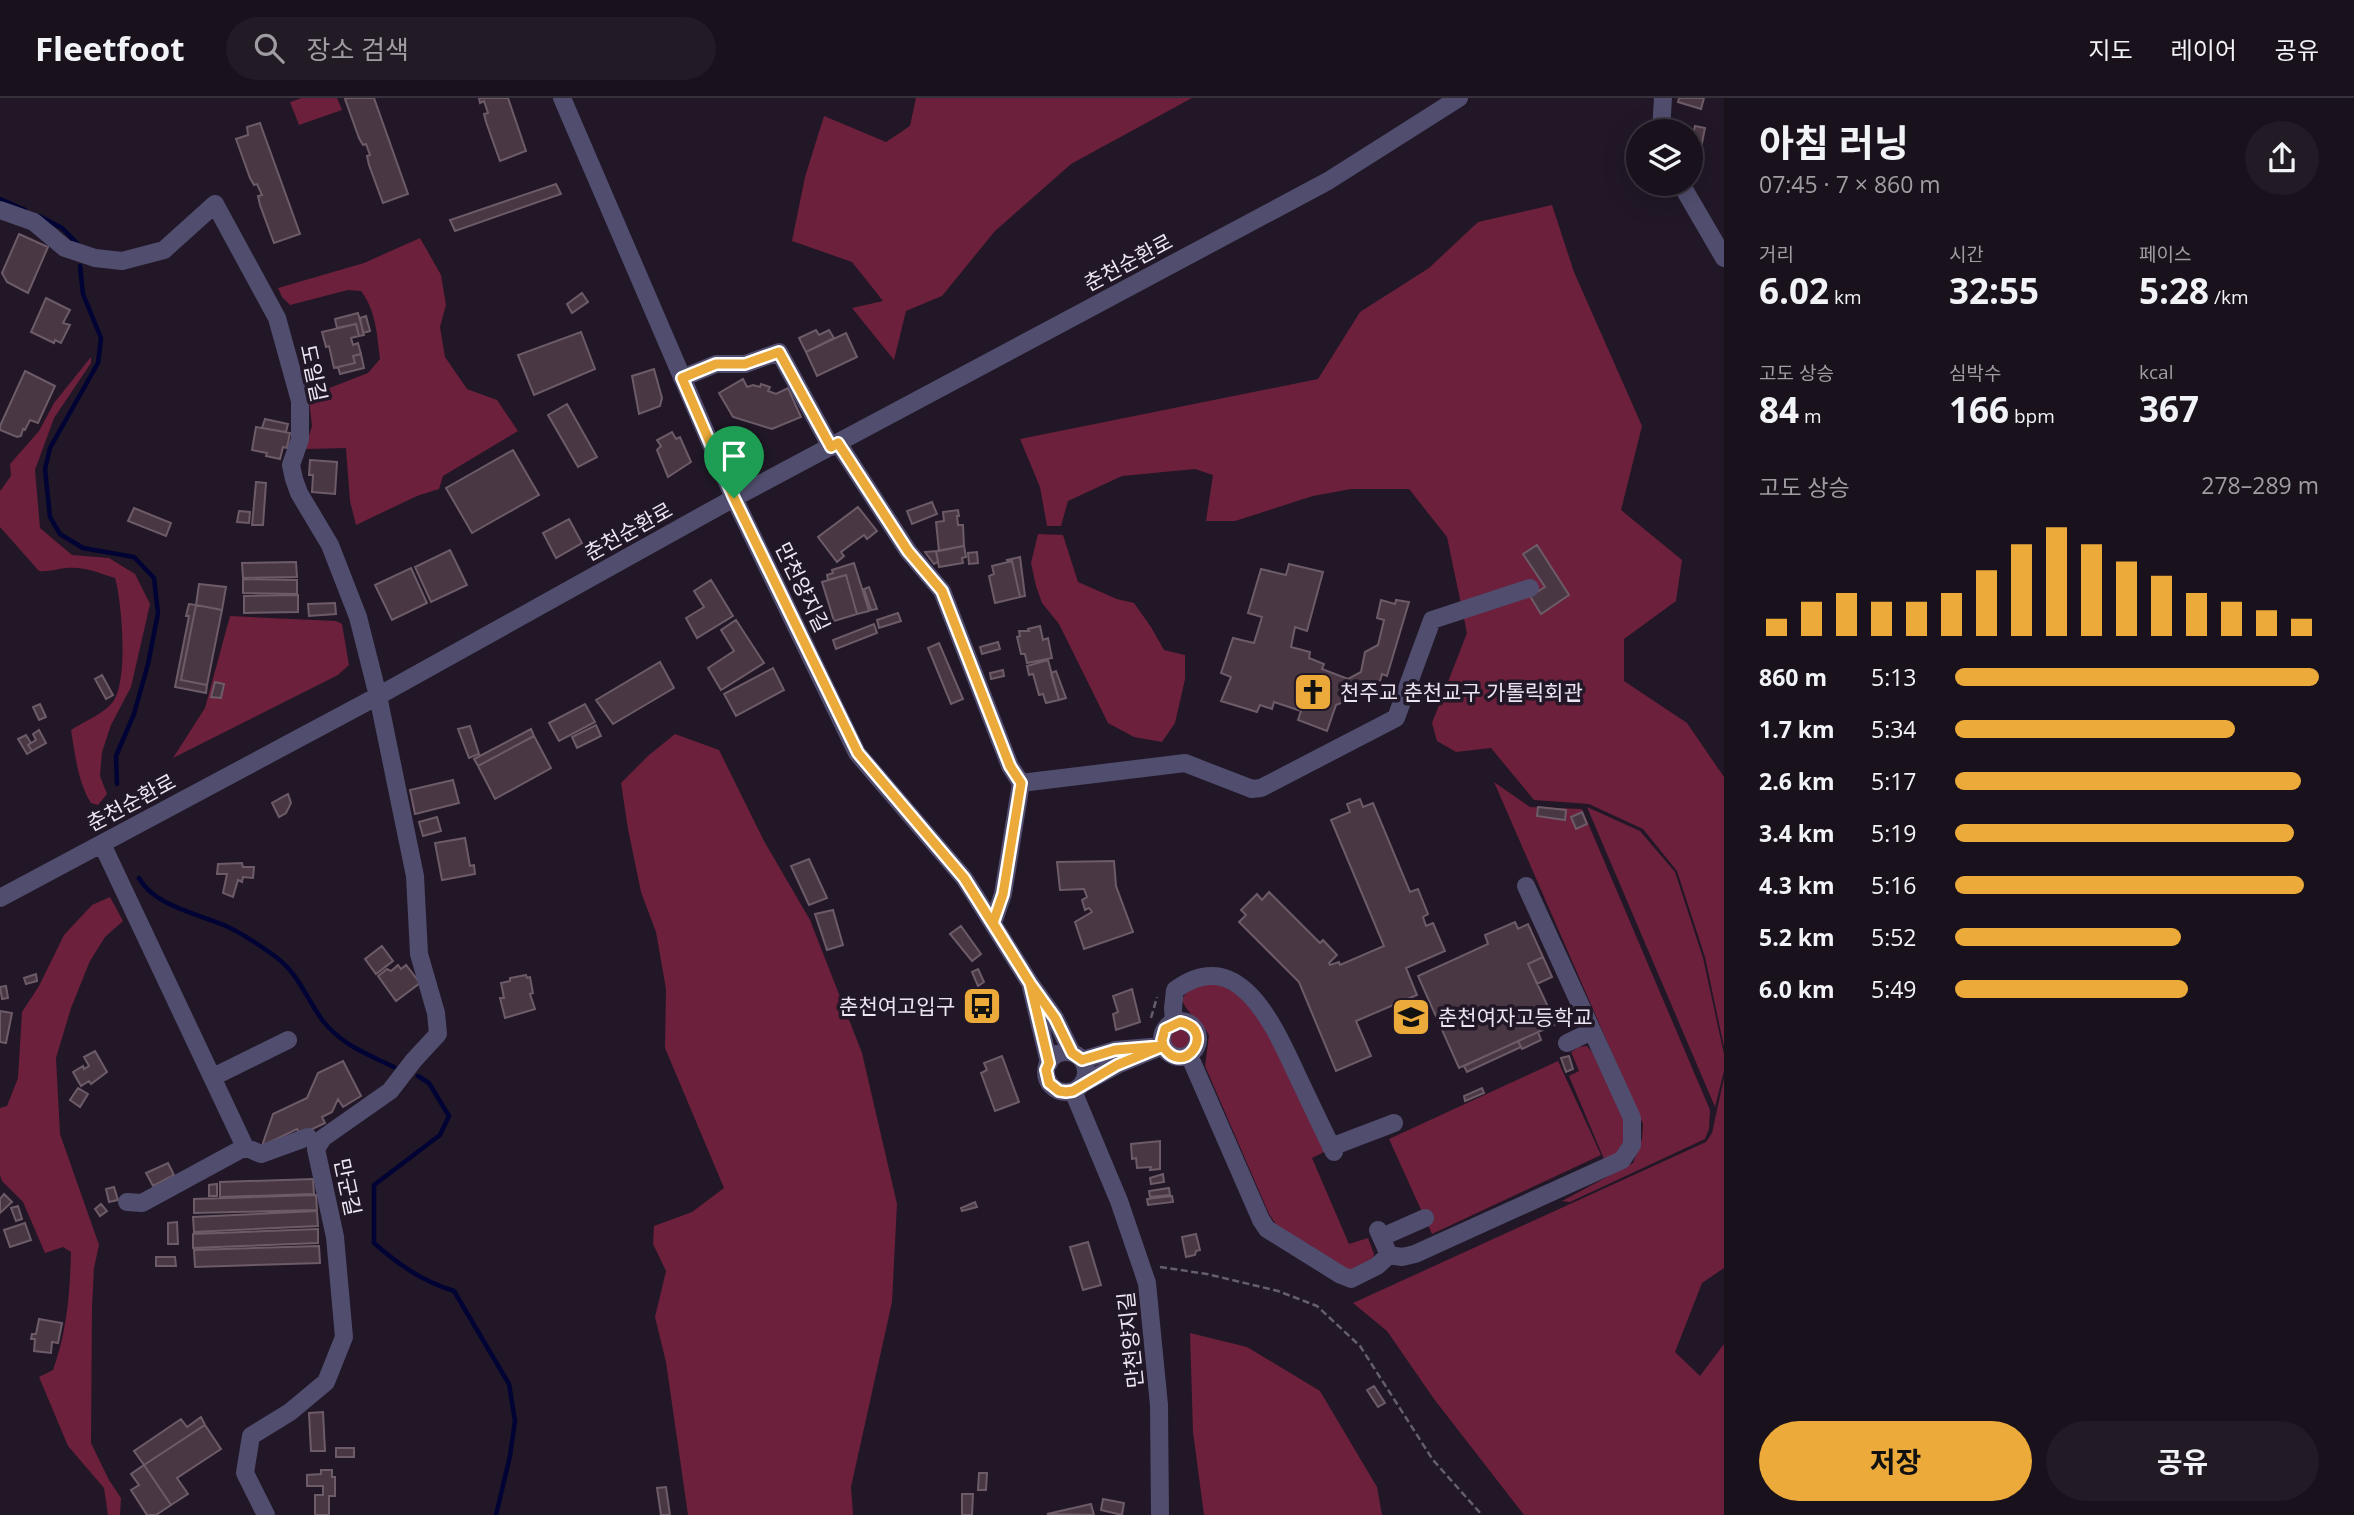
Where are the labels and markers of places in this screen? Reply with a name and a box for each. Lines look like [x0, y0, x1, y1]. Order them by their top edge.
pin [704, 426, 764, 498]
church icon: 천주교 춘천교구 가톨릭회관 [1292, 671, 1334, 713]
place label: 천주교 춘천교구 가톨릭회관 [1340, 678, 1583, 706]
bus stop icon: 춘천여고입구 [961, 985, 1003, 1027]
place label: 춘천여고입구 [839, 992, 955, 1020]
school or university icon: 춘천여자고등학교 [1390, 996, 1432, 1038]
place label: 춘천여자고등학교 [1438, 1003, 1593, 1031]

